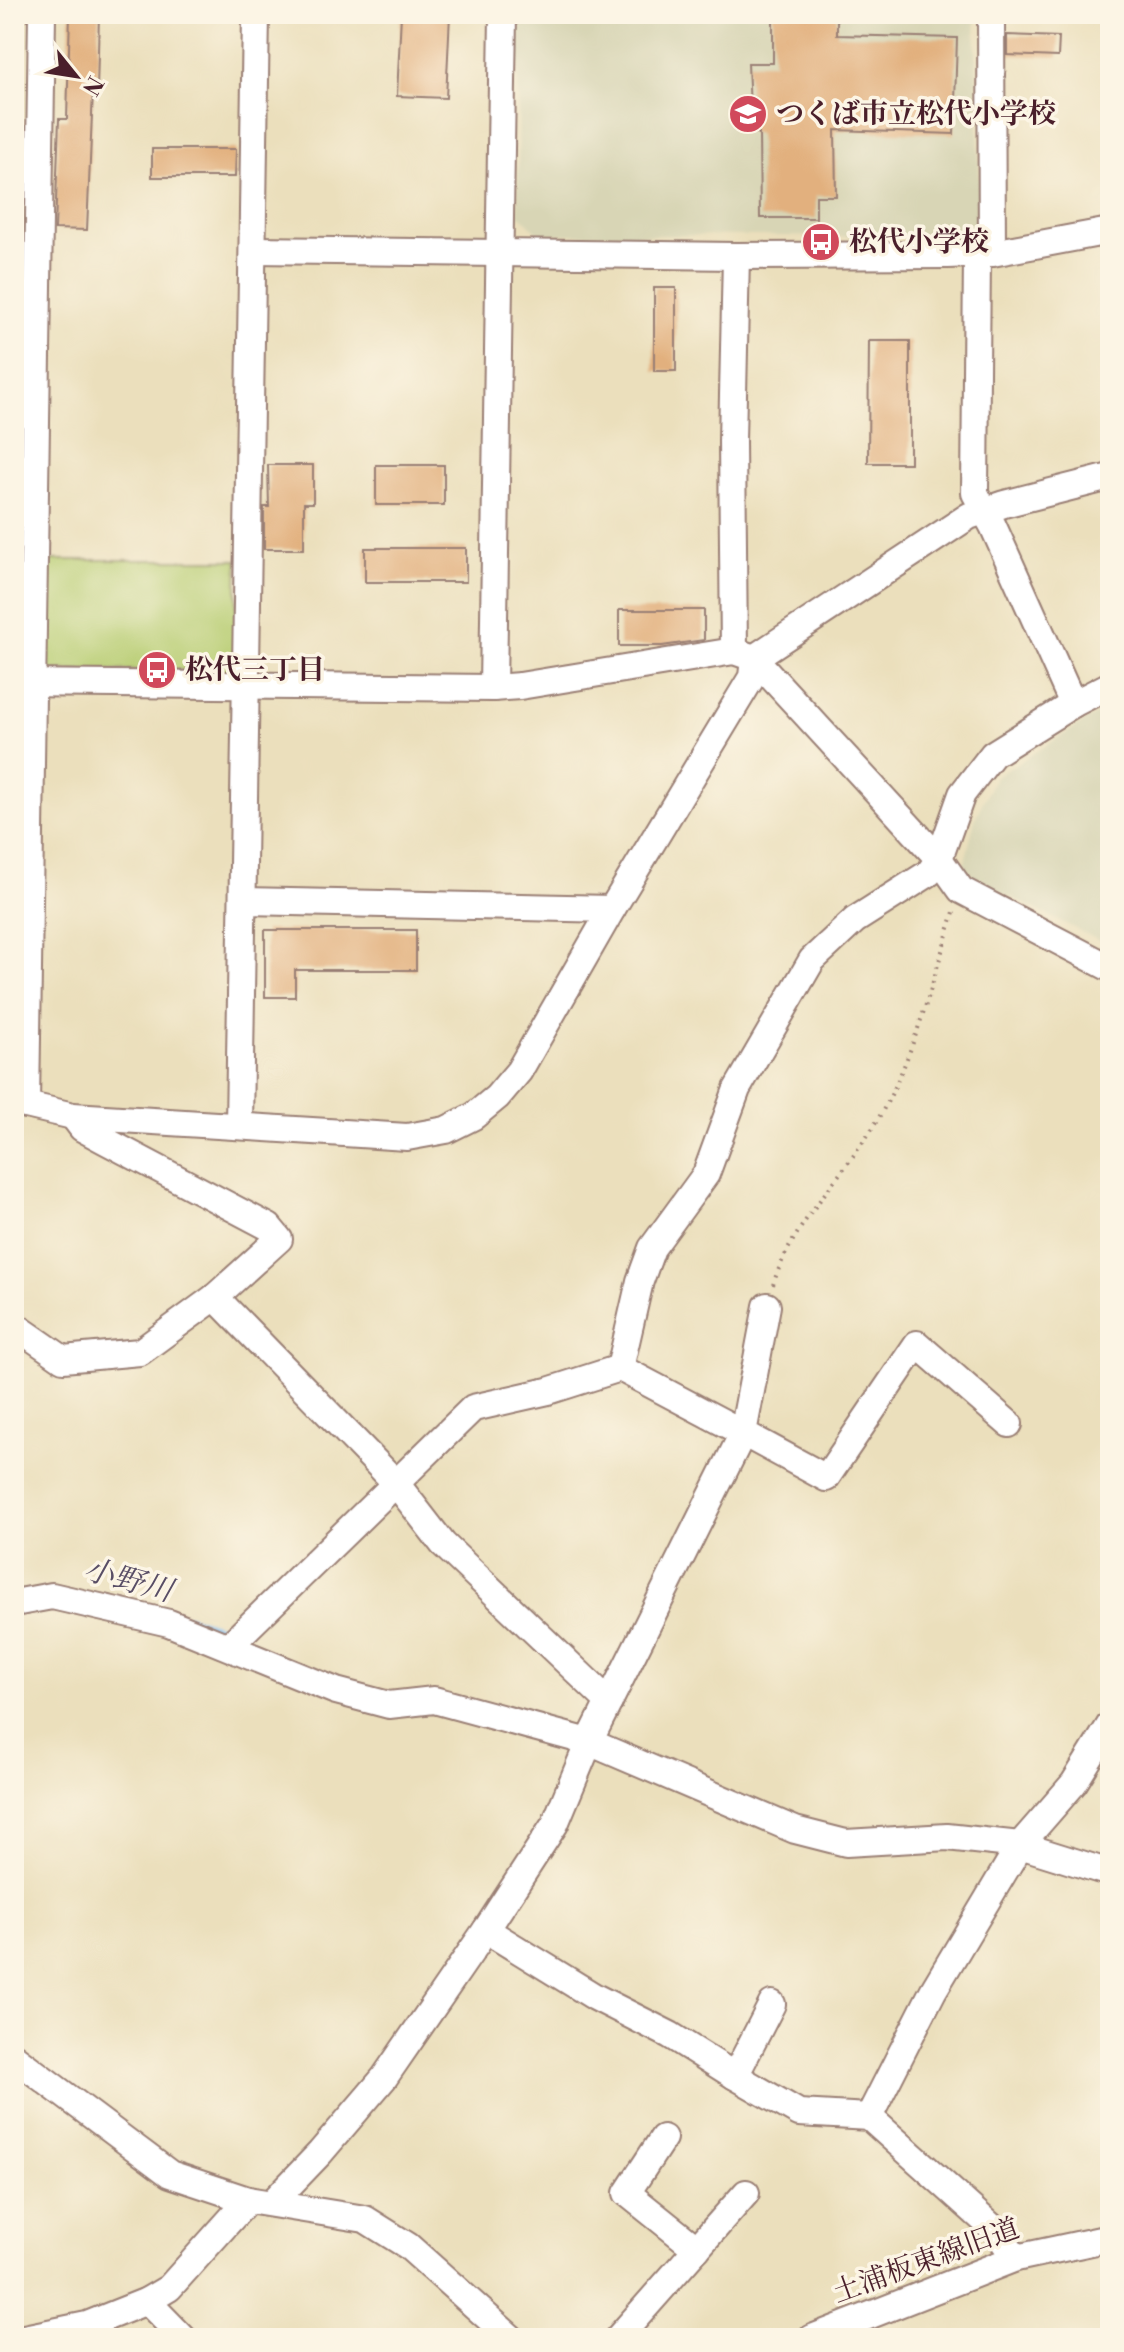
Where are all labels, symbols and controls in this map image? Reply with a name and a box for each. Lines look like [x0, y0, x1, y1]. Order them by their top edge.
north arrow [36, 36, 116, 116]
text: N [76, 71, 108, 100]
school or university icon: つくば市立松代小学校 [727, 93, 769, 135]
place label: つくば市立松代小学校 [776, 97, 1056, 132]
bus stop icon: 松代小学校 [800, 221, 842, 263]
place label: 松代小学校 [849, 225, 989, 260]
bus stop icon: 松代三丁目 [136, 649, 178, 691]
place label: 松代三丁目 [185, 653, 325, 688]
water label: 小野川 [80, 1551, 179, 1612]
street label: 土浦板東線旧道 [828, 2211, 1024, 2311]

